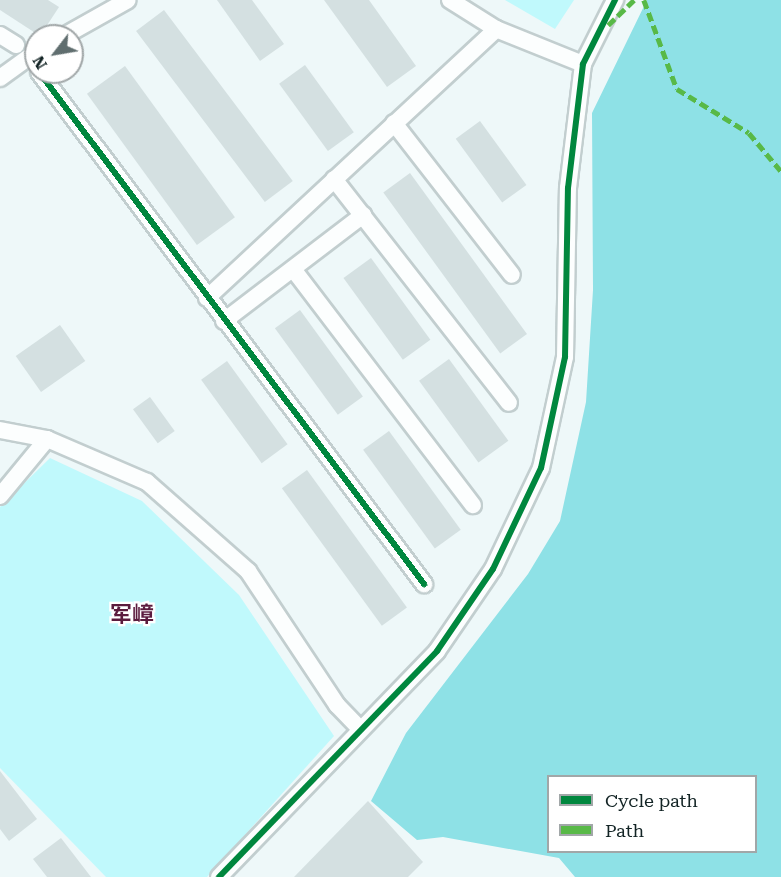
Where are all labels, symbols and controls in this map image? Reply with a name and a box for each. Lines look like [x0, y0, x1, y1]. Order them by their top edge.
north arrow [24, 24, 84, 84]
text: N [29, 52, 51, 73]
district label: 军嶂 [110, 602, 154, 628]
legend [547, 775, 757, 853]
text: Cycle path [605, 790, 698, 811]
text: Path [605, 820, 644, 841]

